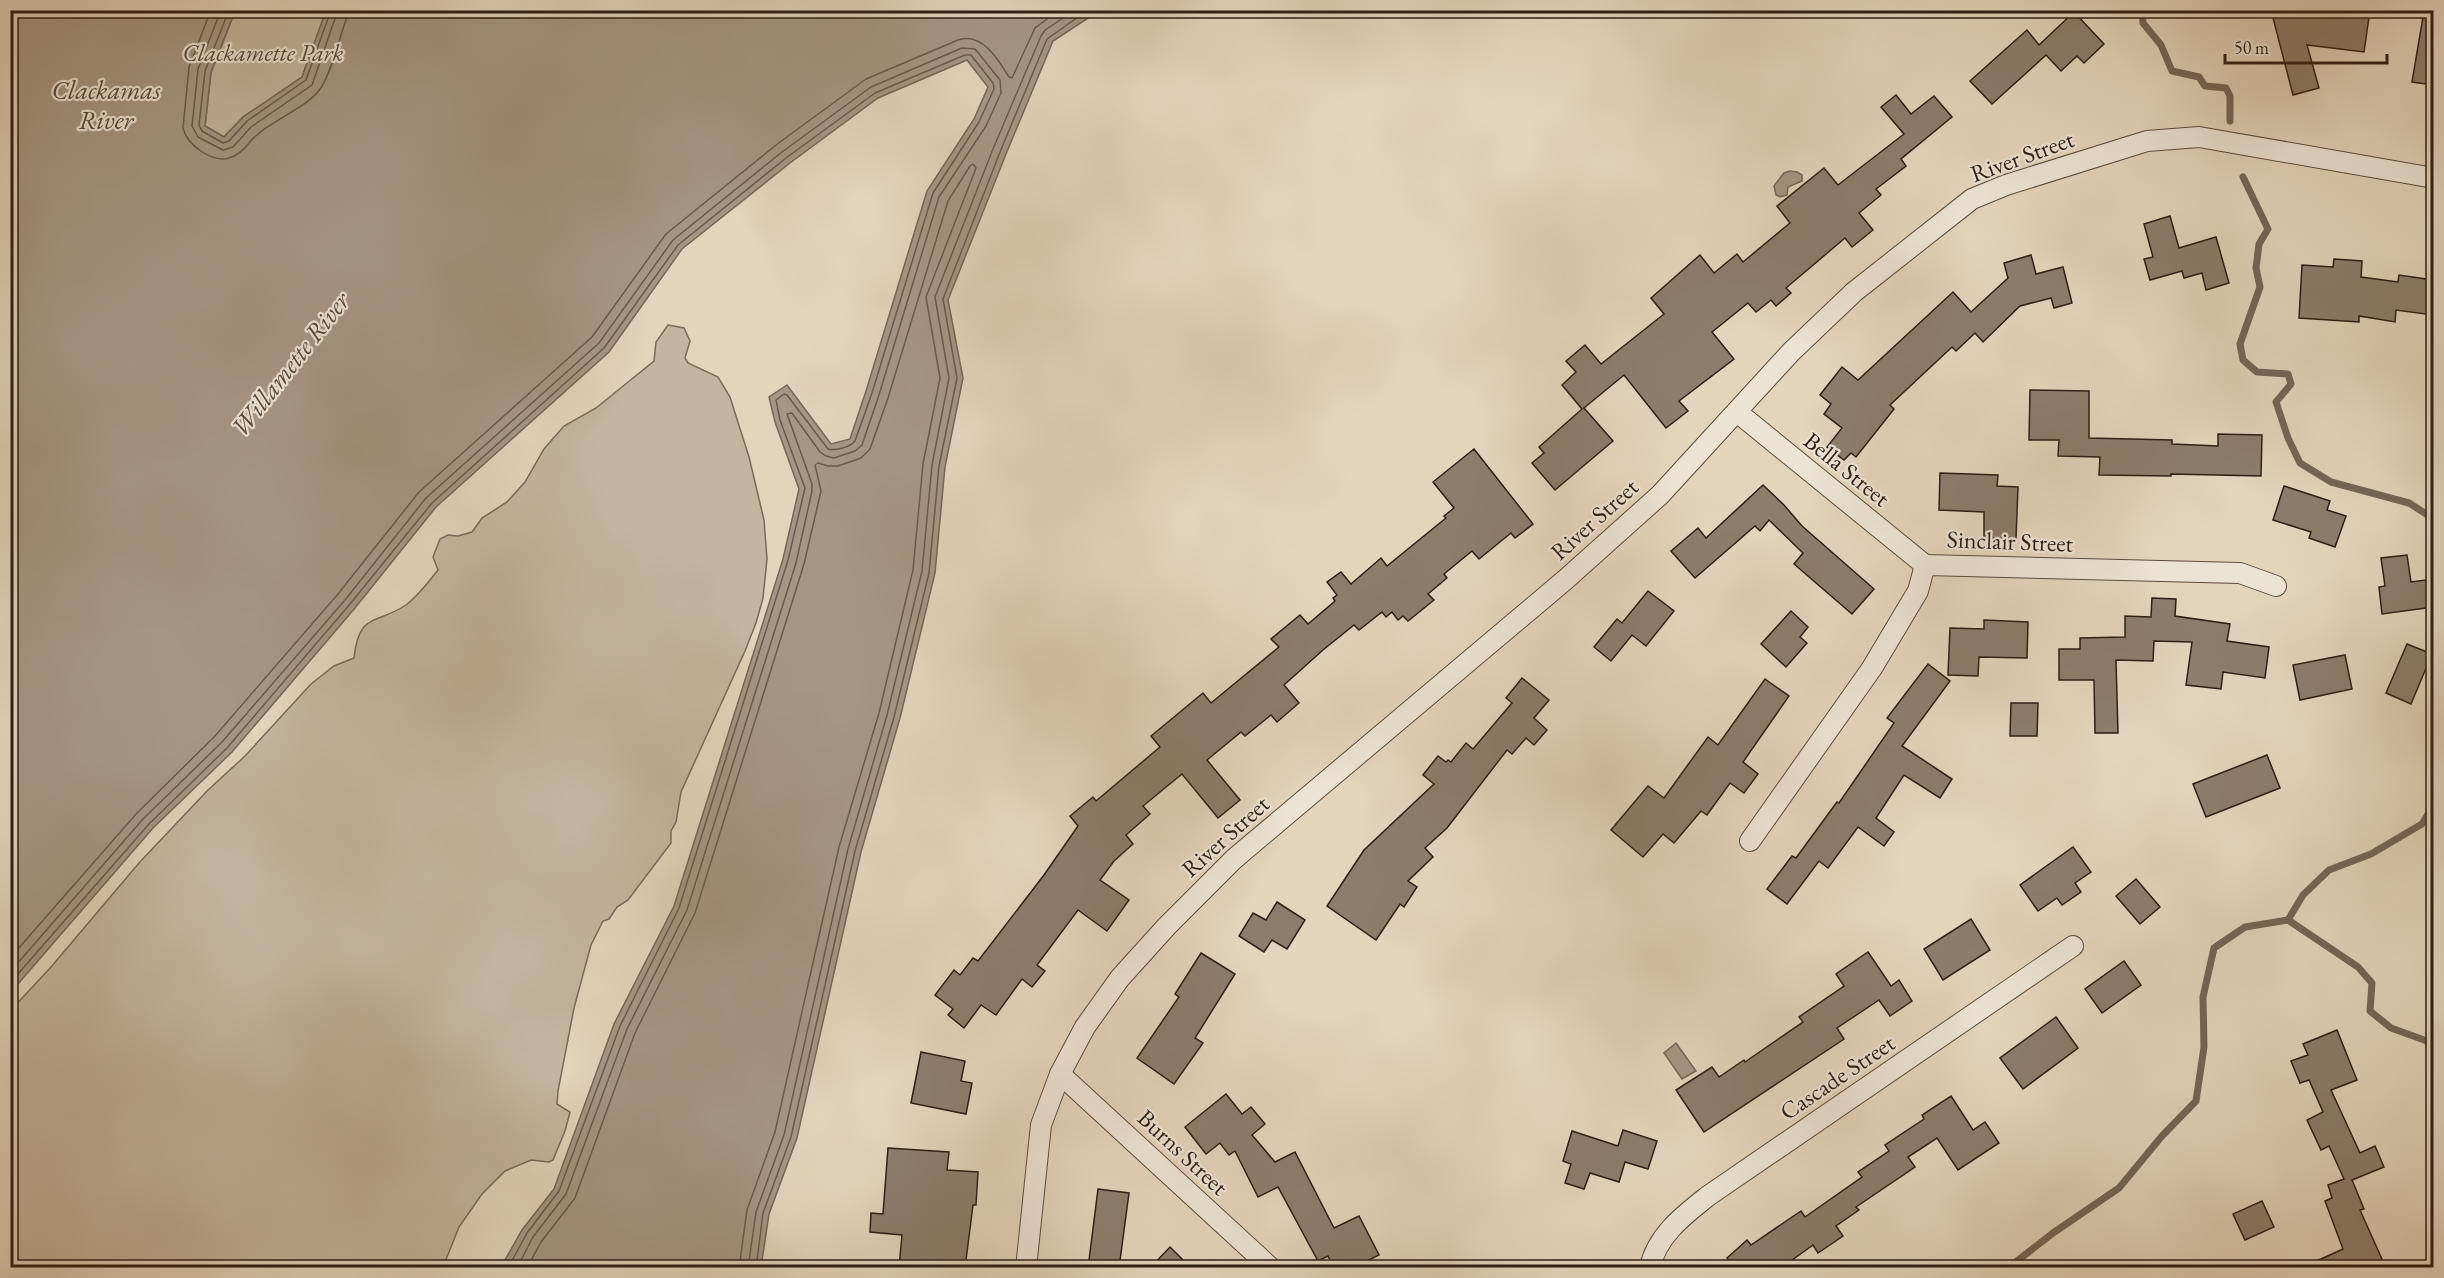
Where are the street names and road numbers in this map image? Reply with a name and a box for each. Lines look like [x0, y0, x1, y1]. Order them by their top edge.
street label: River Street [1966, 123, 2078, 189]
street label: Bella Street [1798, 425, 1897, 513]
street label: River Street [1544, 471, 1645, 567]
street label: Sinclair Street [1946, 523, 2074, 559]
street label: River Street [1175, 788, 1276, 884]
street label: Cascade Street [1773, 1027, 1901, 1127]
street label: Burns Street [1131, 1102, 1235, 1202]

